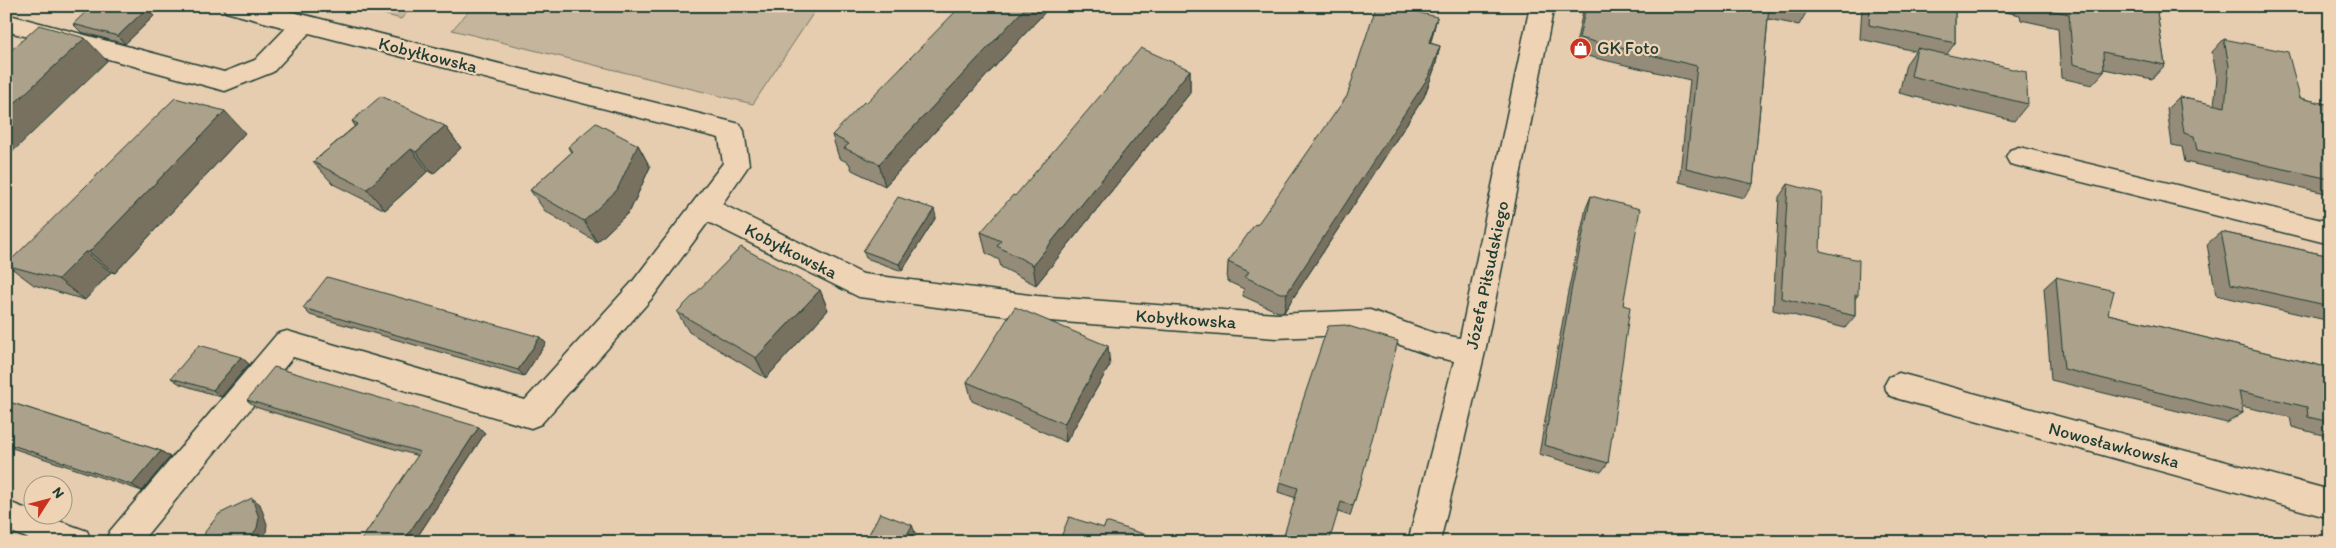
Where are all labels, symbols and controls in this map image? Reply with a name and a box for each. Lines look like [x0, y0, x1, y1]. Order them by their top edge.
street label: Kobyłkowska [376, 32, 480, 78]
shop icon: GK Foto [1569, 36, 1593, 60]
place label: GK Foto [1597, 37, 1659, 59]
street label: Józefa Piłsudskiego [1461, 199, 1513, 351]
street label: Kobyłkowska [741, 218, 842, 284]
street label: Kobyłkowska [1135, 305, 1238, 334]
street label: Nowosławkowska [2046, 417, 2182, 473]
north arrow [22, 476, 72, 526]
text: N [48, 484, 68, 501]

